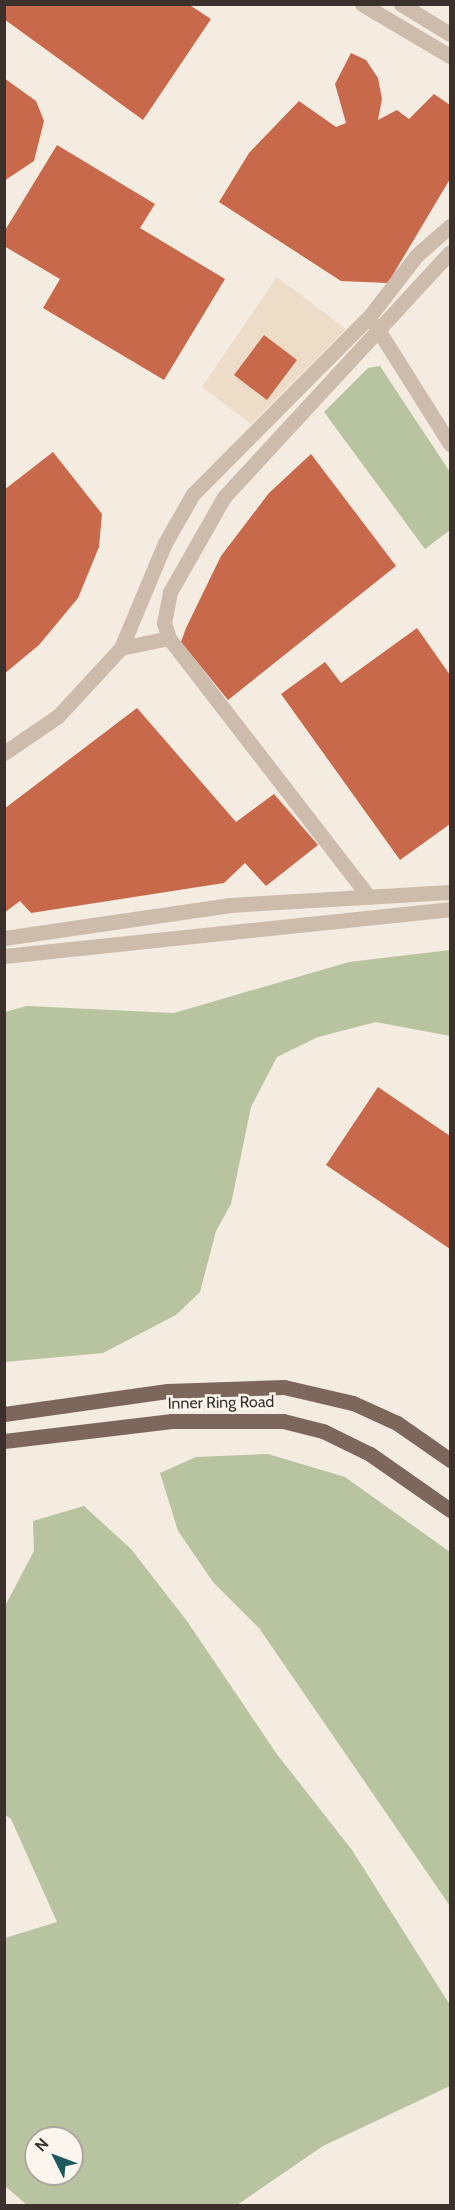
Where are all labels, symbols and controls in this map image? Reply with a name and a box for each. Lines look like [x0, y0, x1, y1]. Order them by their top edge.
street label: Inner Ring Road [167, 1392, 275, 1414]
north arrow [24, 2126, 84, 2186]
text: N [31, 2134, 53, 2156]

